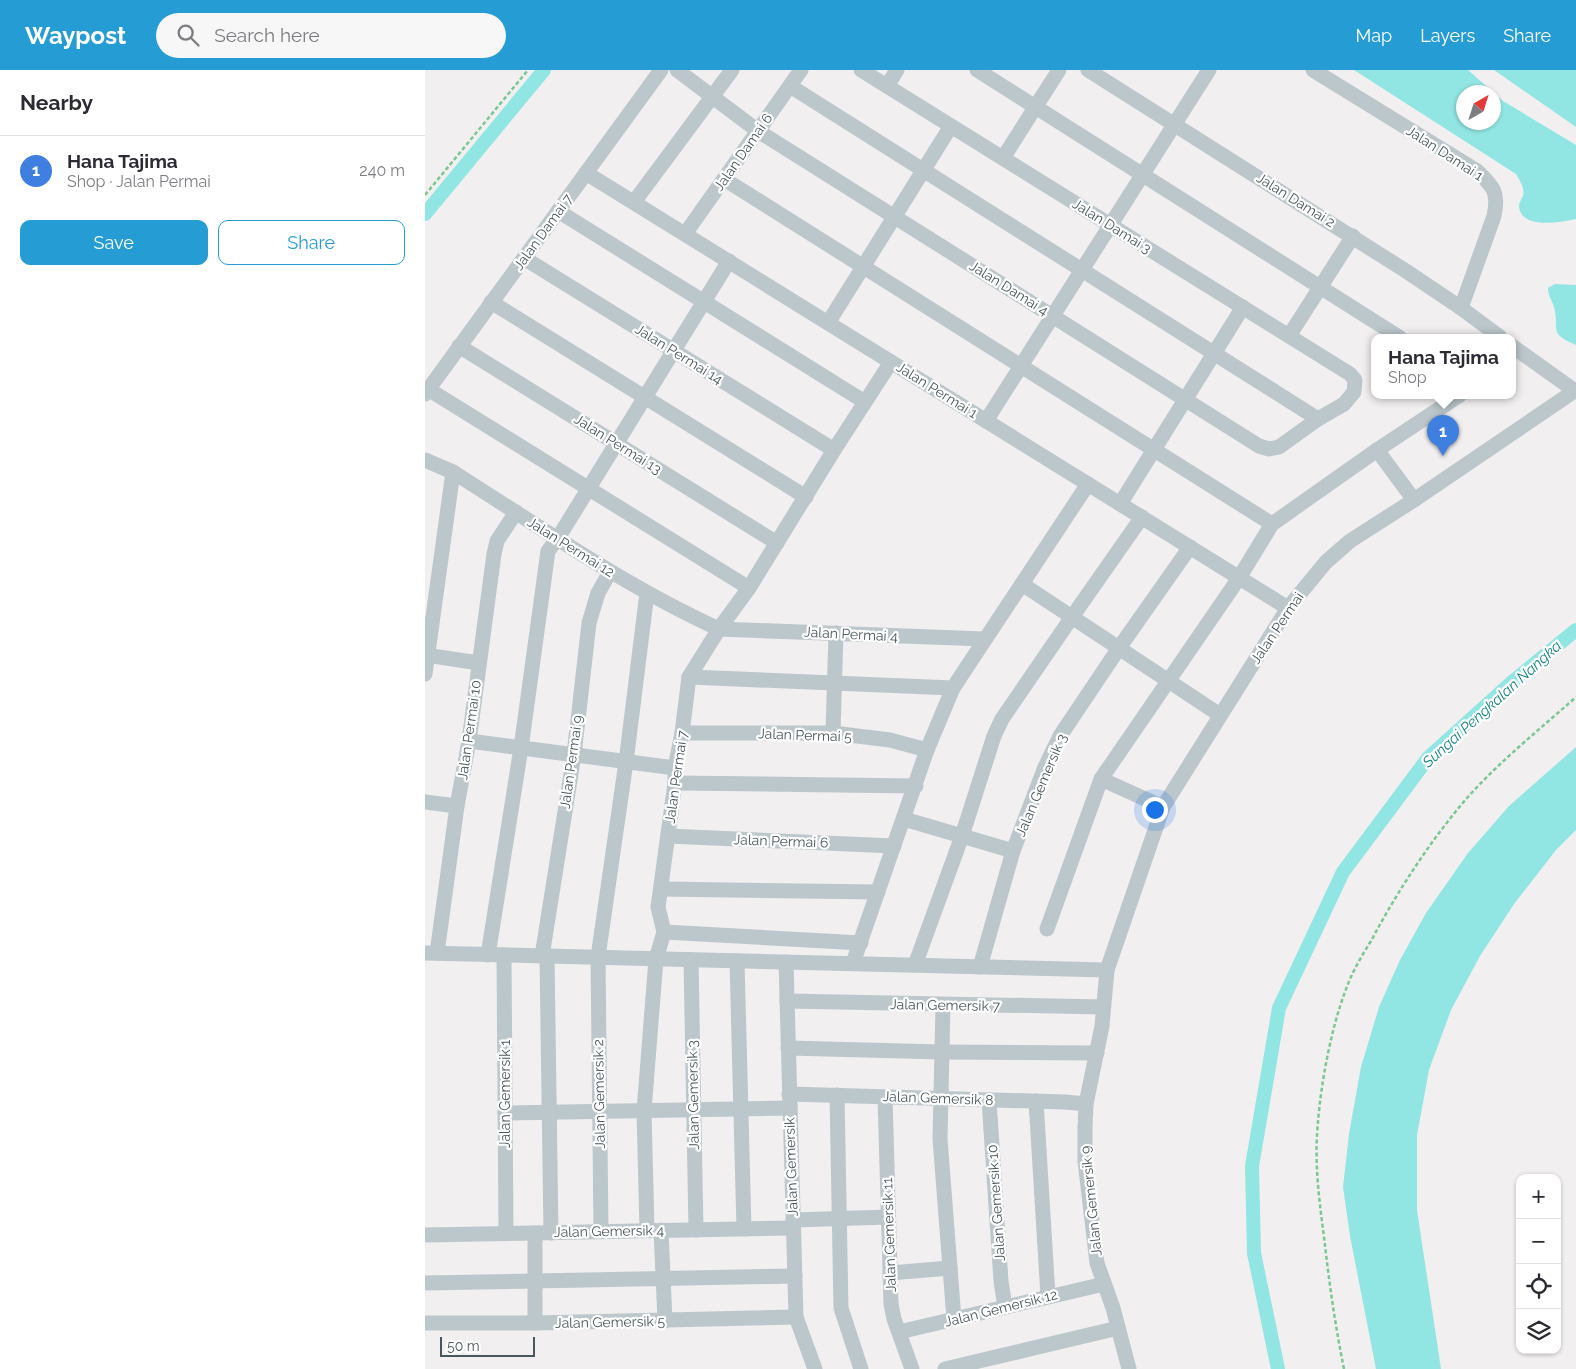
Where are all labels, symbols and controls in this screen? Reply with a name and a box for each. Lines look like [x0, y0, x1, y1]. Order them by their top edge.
search box [156, 13, 506, 58]
text: Waypost [25, 21, 126, 50]
icon: search [174, 21, 202, 49]
text: Search here [214, 24, 320, 46]
text: Map [1356, 25, 1392, 46]
text: Layers [1420, 25, 1475, 46]
text: Share [1503, 25, 1551, 46]
north arrow [1456, 85, 1501, 130]
text: Nearby [20, 90, 93, 115]
street label: Jalan Damai 6 [710, 110, 776, 194]
street label: Jalan Damai 1 [1404, 122, 1486, 184]
text: Hana Tajima [67, 150, 178, 172]
text: 1 [32, 161, 40, 180]
text: 240 m [359, 161, 405, 180]
street label: Jalan Damai 2 [1254, 170, 1338, 230]
text: Shop · Jalan Permai [67, 172, 211, 191]
street label: Jalan Damai 7 [510, 191, 576, 273]
street label: Jalan Damai 3 [1070, 195, 1154, 257]
button: Save [20, 220, 208, 265]
button: Share [218, 220, 405, 265]
street label: Jalan Damai 4 [967, 257, 1052, 319]
street label: Jalan Permai 14 [632, 321, 726, 387]
popup [1371, 334, 1516, 399]
text: Hana Tajima [1388, 346, 1499, 368]
street label: Jalan Permai 1 [894, 359, 980, 421]
text: Shop [1388, 368, 1427, 387]
street label: Jalan Permai 13 [571, 411, 665, 477]
pin: 1 [1427, 415, 1459, 456]
street label: Jalan Permai 12 [525, 514, 617, 580]
street label: Jalan Permai [1247, 589, 1307, 667]
street label: Jalan Permai 4 [804, 624, 899, 644]
water label: Sungai Pengkalan Nangka [1418, 637, 1565, 772]
street label: Jalan Permai 10 [454, 679, 484, 781]
street label: Jalan Permai 9 [557, 714, 585, 810]
street label: Jalan Permai 5 [758, 725, 853, 745]
street label: Jalan Permai 7 [662, 729, 691, 825]
street label: Jalan Gemersik 3 [1012, 731, 1070, 839]
your location [1142, 797, 1168, 823]
street label: Jalan Permai 6 [733, 831, 829, 851]
street label: Jalan Gemersik 7 [890, 996, 1001, 1014]
street label: Jalan Gemersik 2 [590, 1039, 608, 1149]
street label: Jalan Gemersik 1 [497, 1040, 513, 1148]
street label: Jalan Gemersik 3 [684, 1040, 702, 1150]
street label: Jalan Gemersik 8 [882, 1088, 994, 1108]
street label: Jalan Gemersik [781, 1117, 801, 1217]
street label: Jalan Gemersik 10 [984, 1144, 1008, 1262]
street label: Jalan Gemersik 9 [1077, 1145, 1105, 1257]
map controls [1516, 1174, 1561, 1354]
button: + [1516, 1174, 1561, 1219]
street label: Jalan Gemersik 11 [879, 1178, 899, 1292]
button: − [1516, 1219, 1561, 1264]
street label: Jalan Gemersik 4 [554, 1222, 665, 1240]
button: locate [1516, 1264, 1561, 1309]
street label: Jalan Gemersik 12 [943, 1286, 1059, 1330]
button: layers [1516, 1309, 1561, 1354]
street label: Jalan Gemersik 5 [555, 1313, 666, 1331]
scale bar [440, 1334, 535, 1357]
text: 50 m [447, 1338, 480, 1354]

